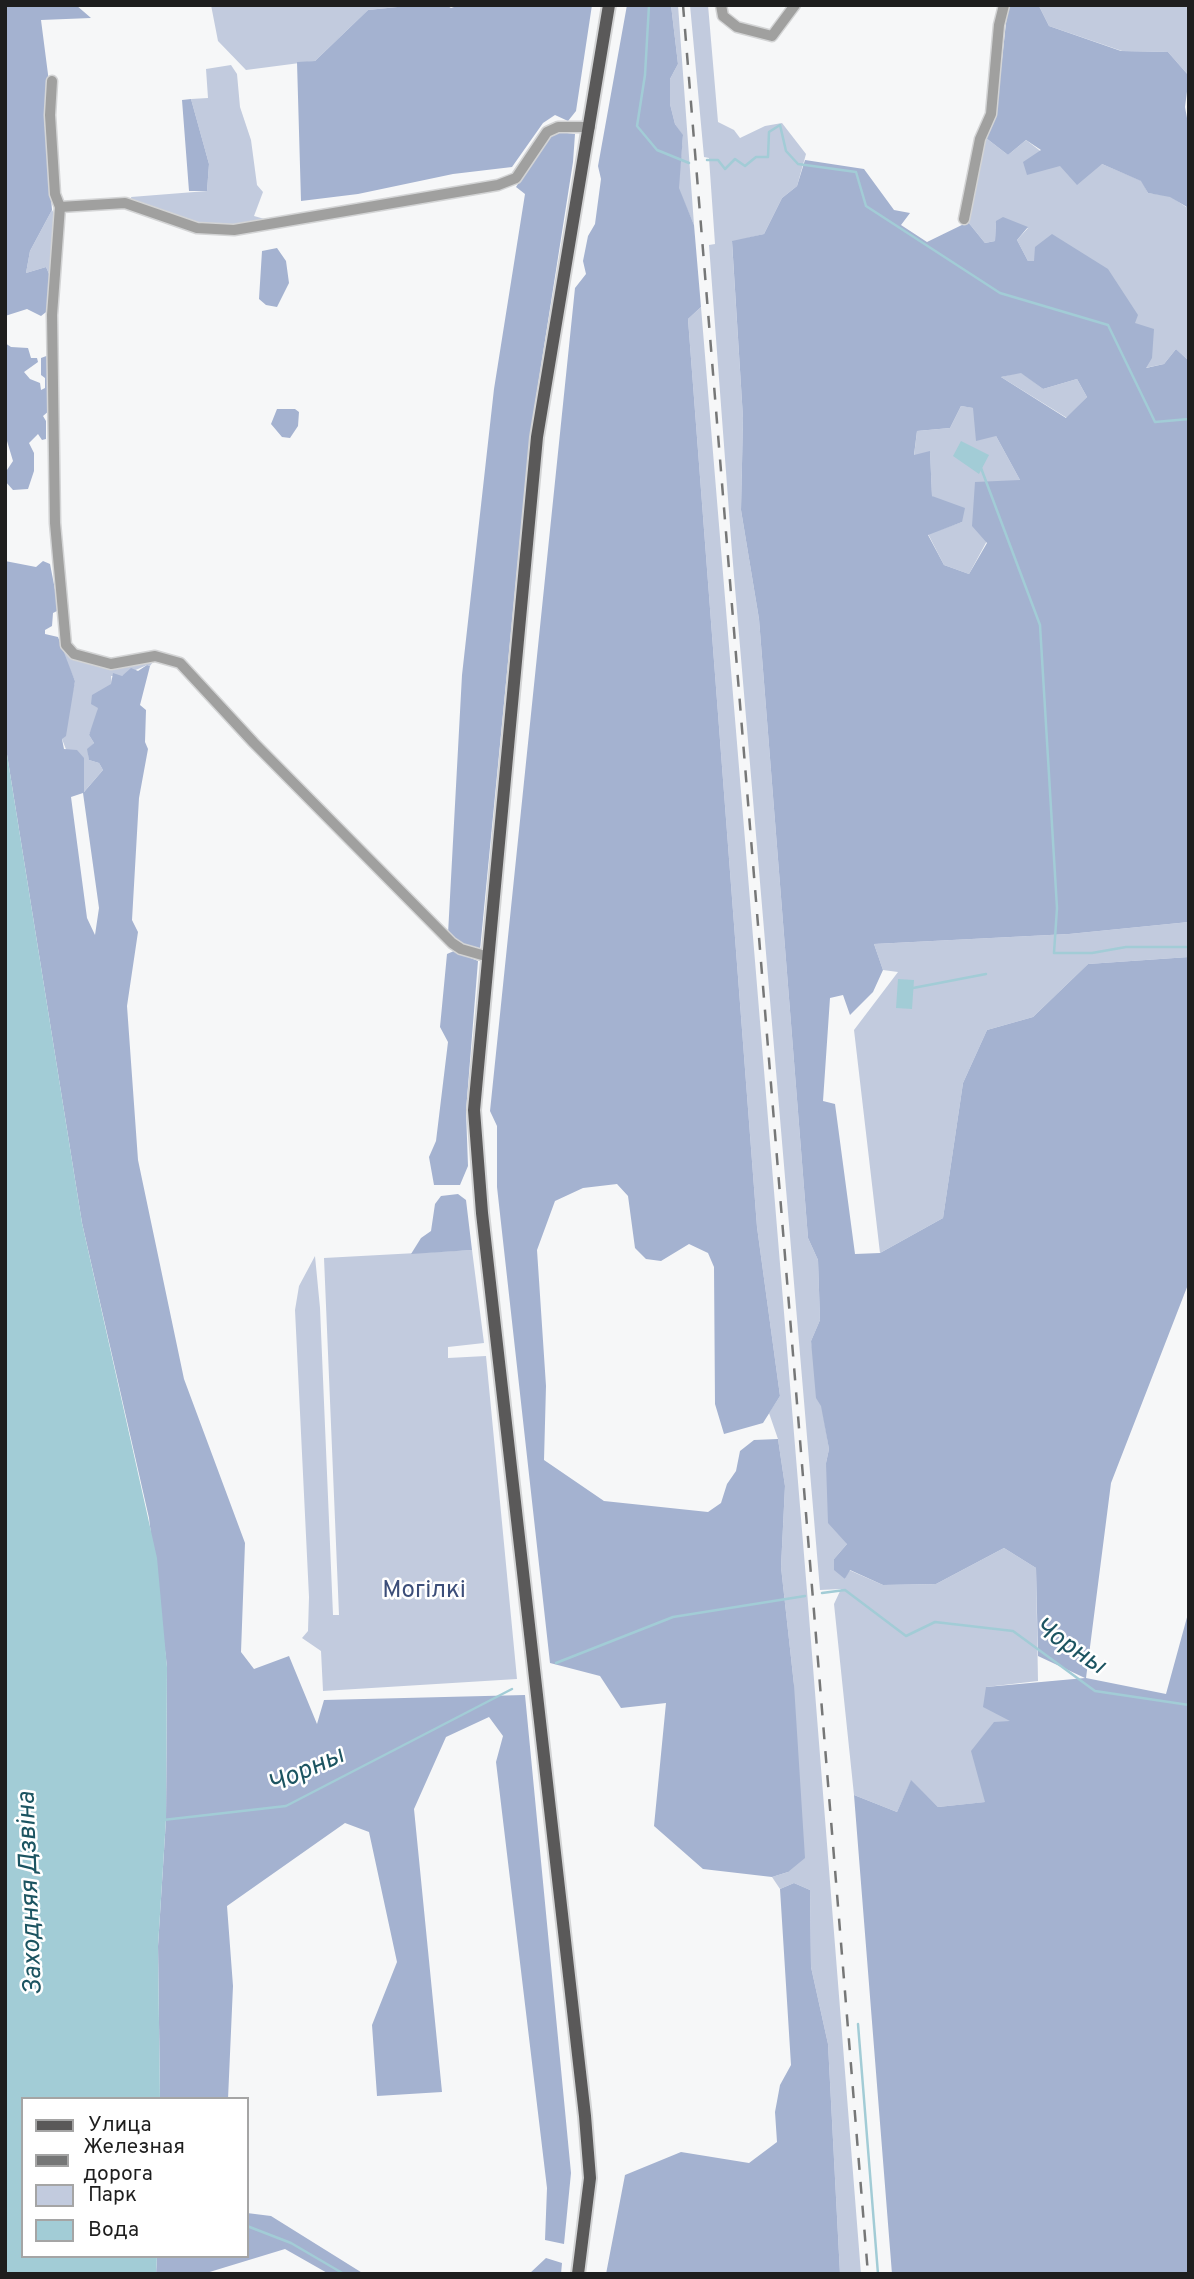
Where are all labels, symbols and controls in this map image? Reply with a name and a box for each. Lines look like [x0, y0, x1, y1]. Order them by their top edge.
park label: Могілкі [382, 1578, 466, 1606]
water label: Чорны [1027, 1613, 1111, 1683]
water label: Чорны [264, 1742, 350, 1802]
water label: Заходняя Дзвіна [13, 1791, 51, 1995]
legend [21, 2097, 248, 2258]
text: Улица [88, 2112, 152, 2139]
text: Железная дорога [83, 2134, 185, 2188]
text: Парк [88, 2182, 137, 2209]
text: Вода [88, 2217, 139, 2244]

